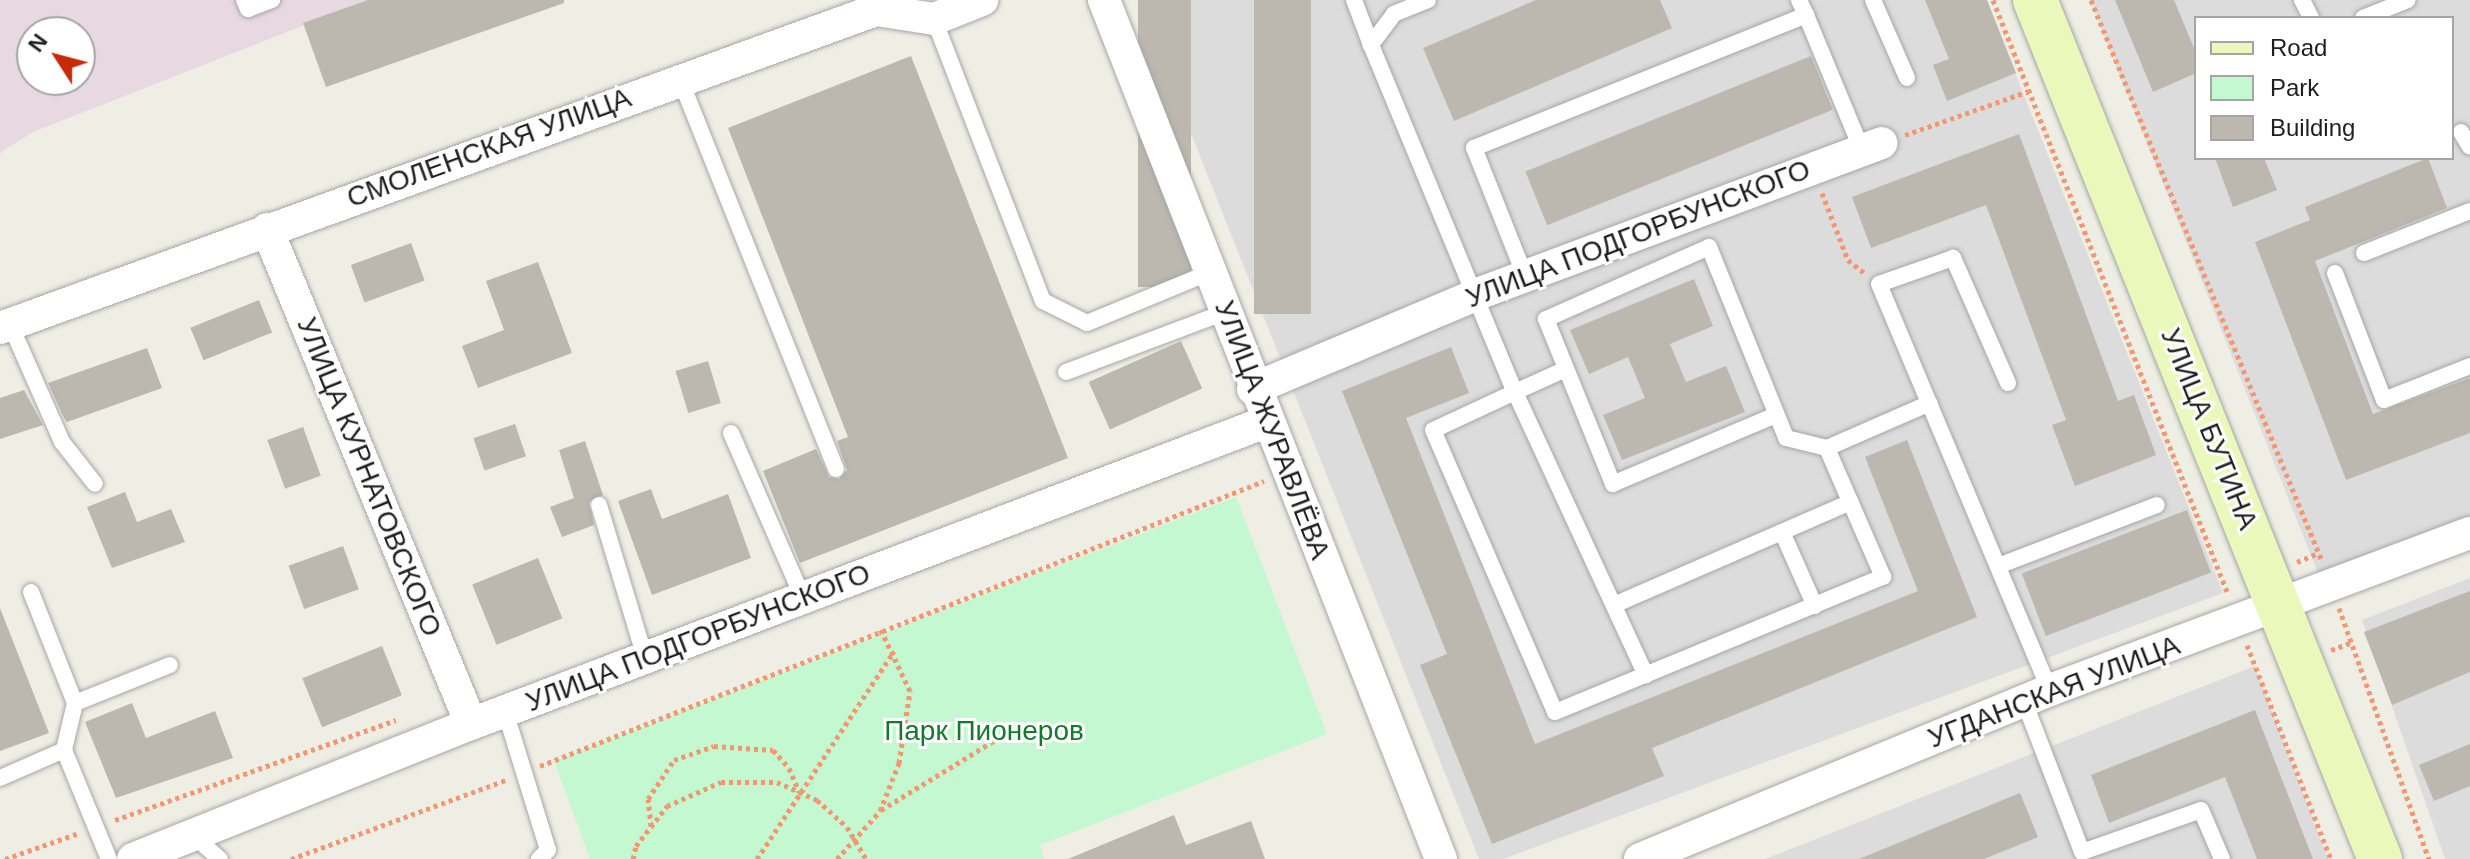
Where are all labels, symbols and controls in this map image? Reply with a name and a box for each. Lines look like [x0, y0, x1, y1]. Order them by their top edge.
north arrow [16, 16, 96, 96]
legend [2194, 16, 2454, 160]
text: N [23, 29, 53, 57]
text: Road [2270, 34, 2327, 61]
text: Park [2270, 74, 2319, 101]
street label: СМОЛЕНСКАЯ УЛИЦА [342, 81, 636, 215]
text: Building [2270, 114, 2355, 141]
street label: УЛИЦА ПОДГОРБУНСКОГО [1461, 153, 1815, 315]
street label: УЛИЦА ЖУРАВЛЁВА [1207, 296, 1337, 564]
street label: УЛИЦА КУРНАТОВСКОГО [290, 313, 448, 641]
street label: УЛИЦА БУТИНА [2153, 323, 2265, 535]
street label: УЛИЦА ПОДГОРБУНСКОГО [521, 557, 875, 719]
street label: УГДАНСКАЯ УЛИЦА [1923, 628, 2185, 756]
park label: Парк Пионеров [884, 714, 1084, 748]

